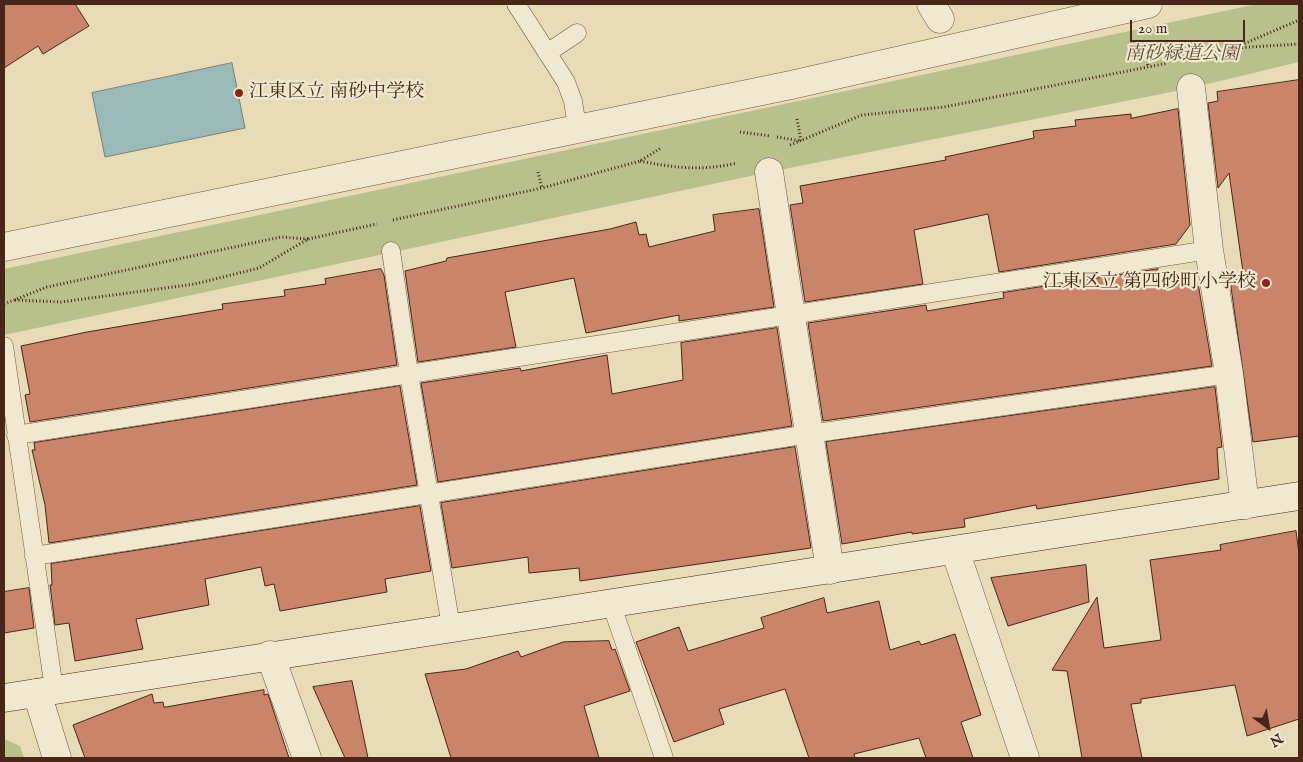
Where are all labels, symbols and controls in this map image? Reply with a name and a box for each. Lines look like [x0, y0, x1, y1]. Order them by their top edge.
scale bar [1133, 10, 1248, 42]
text: 20 m [1138, 19, 1167, 38]
park label: 南砂緑道公園 [1125, 44, 1239, 66]
place label: 江東区立 南砂中学校 [249, 82, 424, 104]
marker: 江東区立 南砂中学校 [233, 87, 245, 99]
place label: 江東区立 第四砂町小学校 [1043, 272, 1256, 294]
marker: 江東区立 第四砂町小学校 [1260, 277, 1272, 289]
north arrow [1243, 702, 1293, 752]
text: N [1266, 729, 1286, 751]

